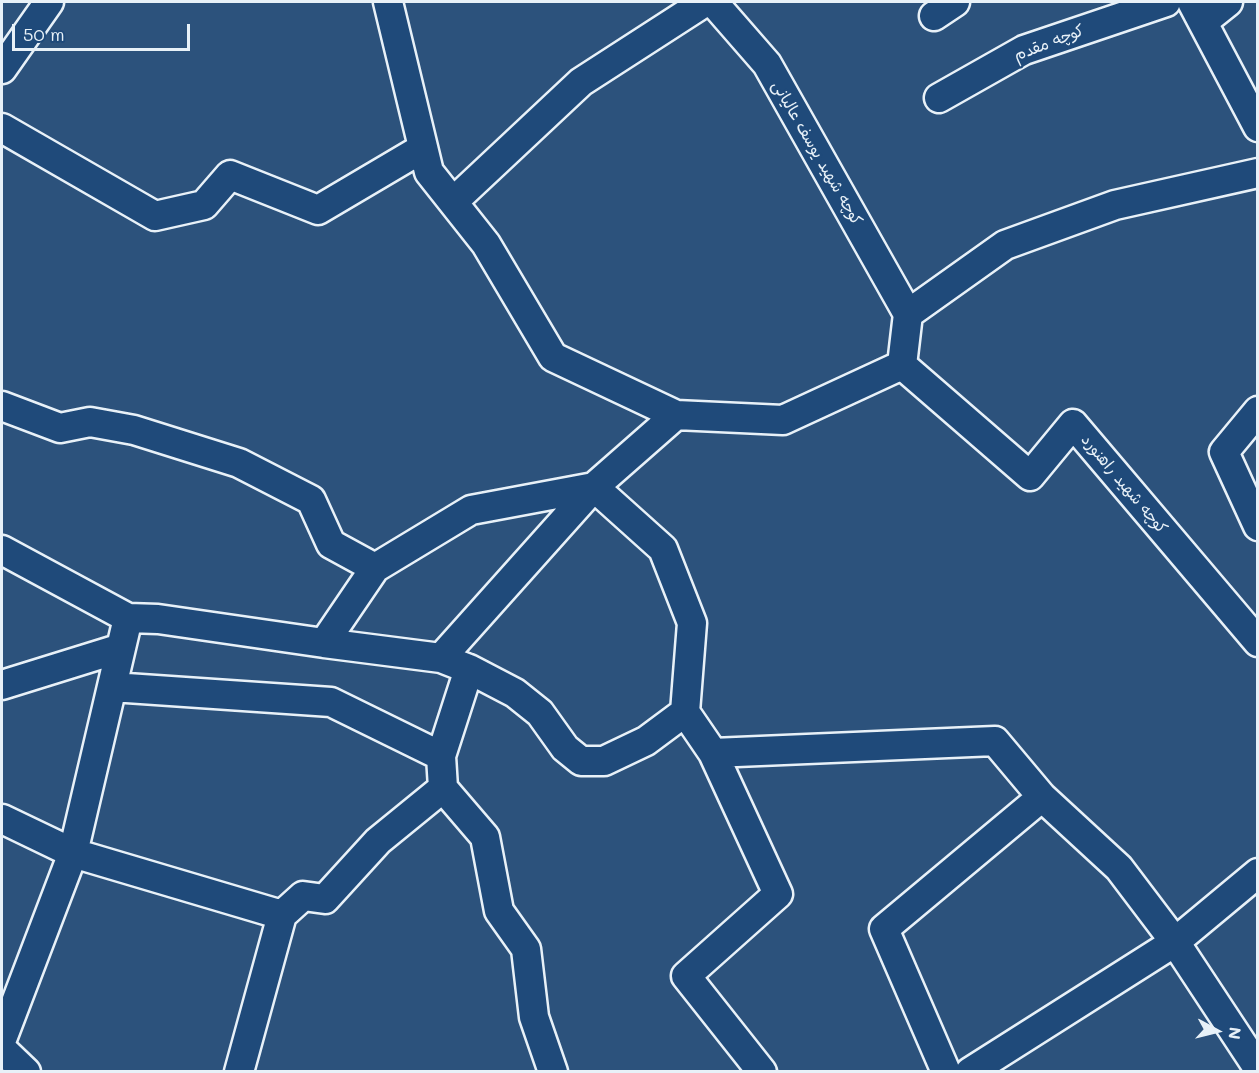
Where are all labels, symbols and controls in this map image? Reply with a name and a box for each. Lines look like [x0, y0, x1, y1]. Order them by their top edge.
scale bar [15, 12, 194, 50]
street label: کوچه مقدم [1011, 21, 1087, 65]
text: 50 m [23, 22, 65, 46]
street label: کوچه شهید یوسف عالیانی [768, 77, 866, 229]
street label: کوچه شهید راهنورد [1077, 430, 1171, 538]
north arrow [1187, 1001, 1247, 1061]
text: N [1224, 1026, 1247, 1041]

